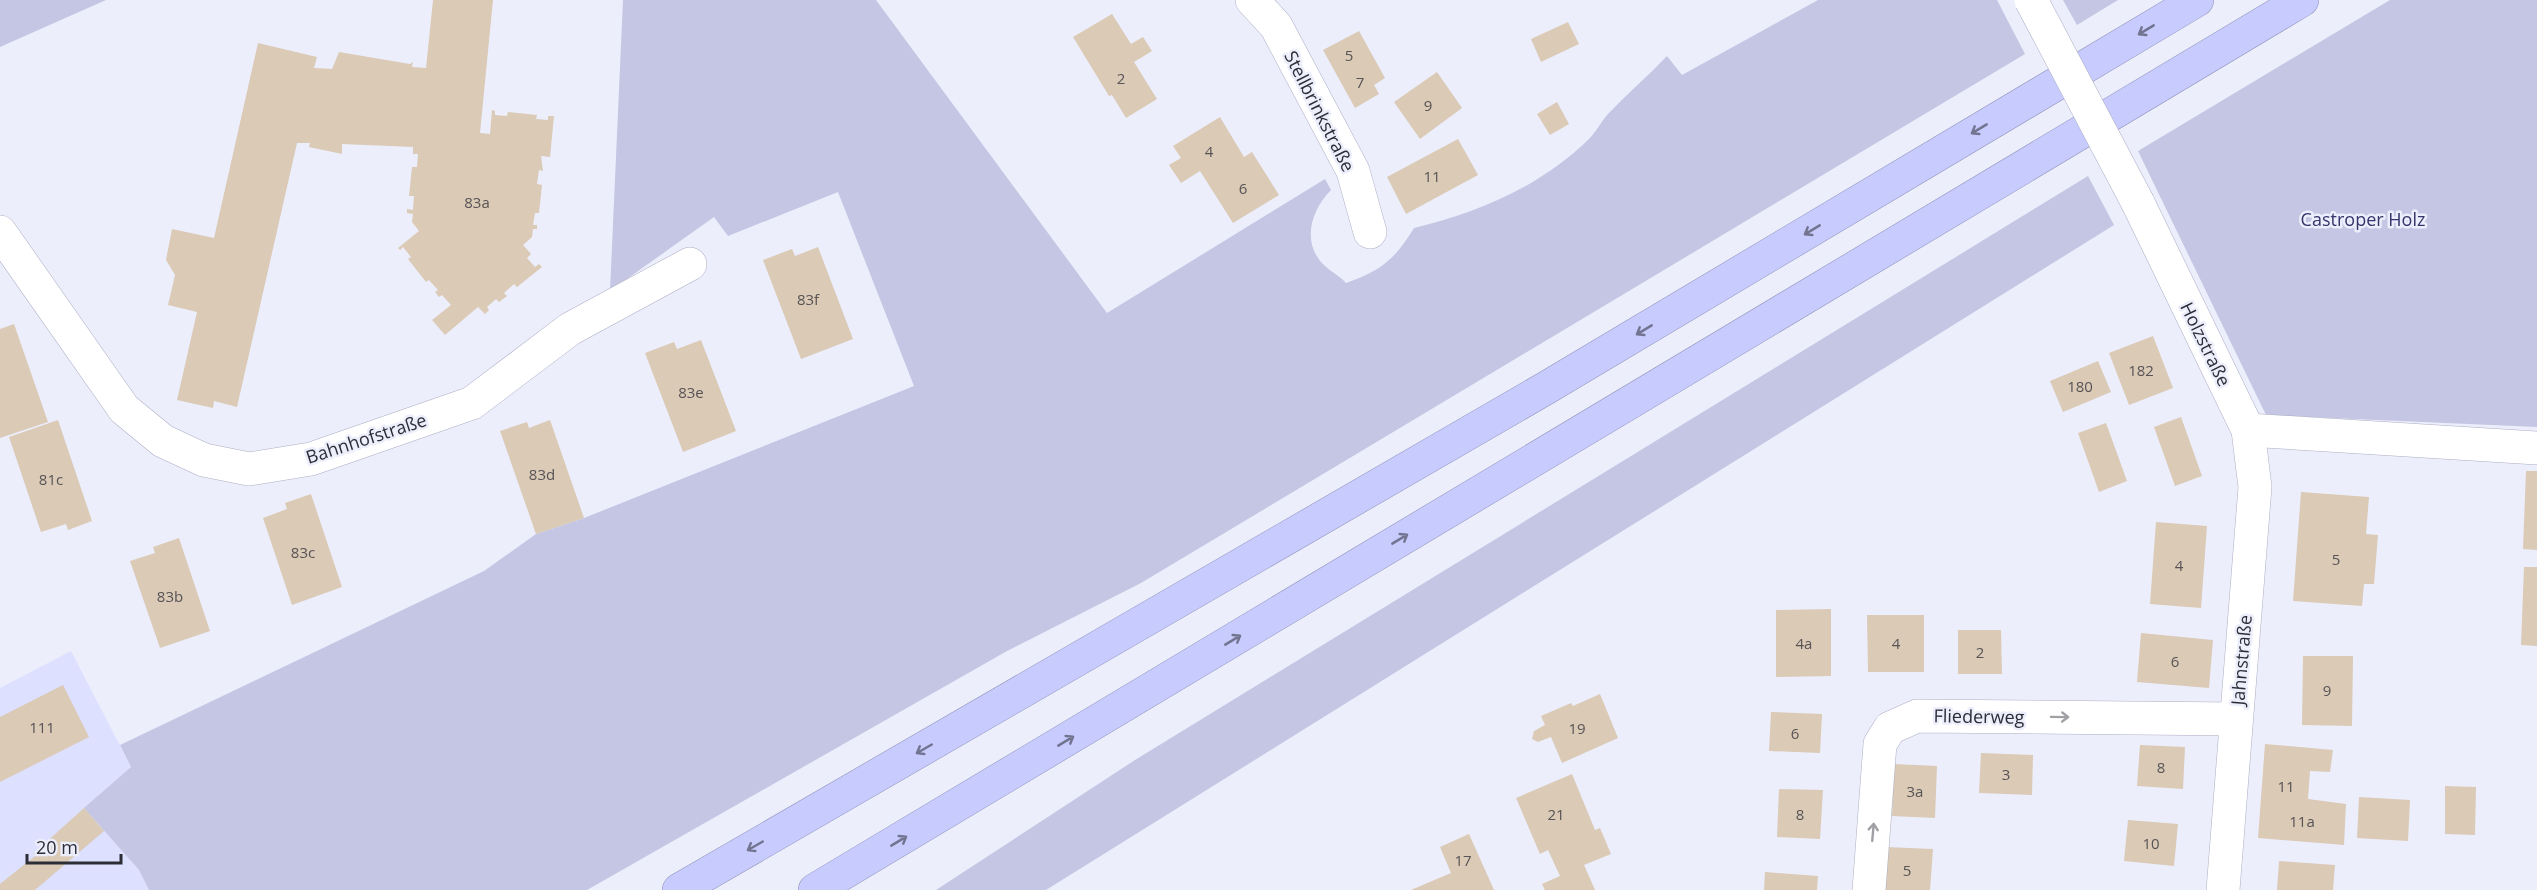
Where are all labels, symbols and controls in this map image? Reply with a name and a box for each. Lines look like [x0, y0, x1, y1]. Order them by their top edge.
one-way arrow [2138, 24, 2155, 36]
house number: 5 [1345, 45, 1353, 65]
street label: Stellbrinkstraße [1279, 46, 1361, 176]
house number: 2 [1117, 68, 1125, 88]
house number: 7 [1356, 72, 1364, 92]
house number: 9 [1424, 95, 1432, 115]
one-way arrow [1971, 124, 1988, 136]
house number: 4 [1205, 141, 1214, 161]
house number: 11 [1423, 166, 1441, 186]
house number: 6 [1239, 178, 1247, 198]
house number: 83a [464, 192, 490, 212]
park label: Castroper Holz [2301, 207, 2425, 231]
one-way arrow [1804, 225, 1821, 237]
house number: 83f [797, 289, 820, 309]
street label: Holzstraße [2175, 298, 2237, 390]
one-way arrow [1636, 324, 1653, 336]
house number: 182 [2128, 360, 2154, 380]
house number: 180 [2067, 376, 2093, 396]
house number: 83e [678, 382, 704, 402]
street label: Bahnhofstraße [303, 407, 429, 469]
house number: 83d [529, 464, 555, 484]
house number: 81c [39, 469, 63, 489]
one-way arrow [1391, 532, 1408, 544]
house number: 83c [291, 542, 315, 562]
house number: 5 [2332, 549, 2340, 569]
house number: 4 [2175, 555, 2184, 575]
house number: 83b [157, 586, 183, 606]
street label: Jahnstraße [2225, 614, 2257, 708]
one-way arrow [1224, 633, 1241, 645]
house number: 4a [1796, 633, 1812, 653]
house number: 4 [1892, 633, 1901, 653]
house number: 2 [1976, 642, 1984, 662]
house number: 6 [2171, 651, 2179, 671]
house number: 9 [2323, 680, 2331, 700]
street label: Fliederweg [1933, 703, 2025, 729]
one-way arrow [2049, 711, 2069, 723]
house number: 111 [29, 717, 55, 737]
house number: 19 [1568, 718, 1586, 738]
house number: 6 [1791, 723, 1799, 743]
one-way arrow [1057, 734, 1074, 746]
one-way arrow [916, 744, 934, 755]
house number: 8 [2157, 757, 2165, 777]
house number: 3 [2002, 764, 2010, 784]
house number: 11 [2277, 776, 2295, 796]
house number: 3a [1907, 781, 1923, 801]
house number: 21 [1547, 804, 1565, 824]
house number: 8 [1796, 804, 1804, 824]
house number: 11a [2289, 811, 2315, 831]
one-way arrow [1868, 822, 1879, 842]
scale bar [27, 827, 122, 865]
house number: 10 [2142, 833, 2160, 853]
one-way arrow [890, 834, 907, 846]
text: 20 m [36, 835, 78, 859]
one-way arrow [747, 840, 764, 852]
house number: 17 [1454, 850, 1472, 870]
house number: 5 [1903, 860, 1911, 880]

